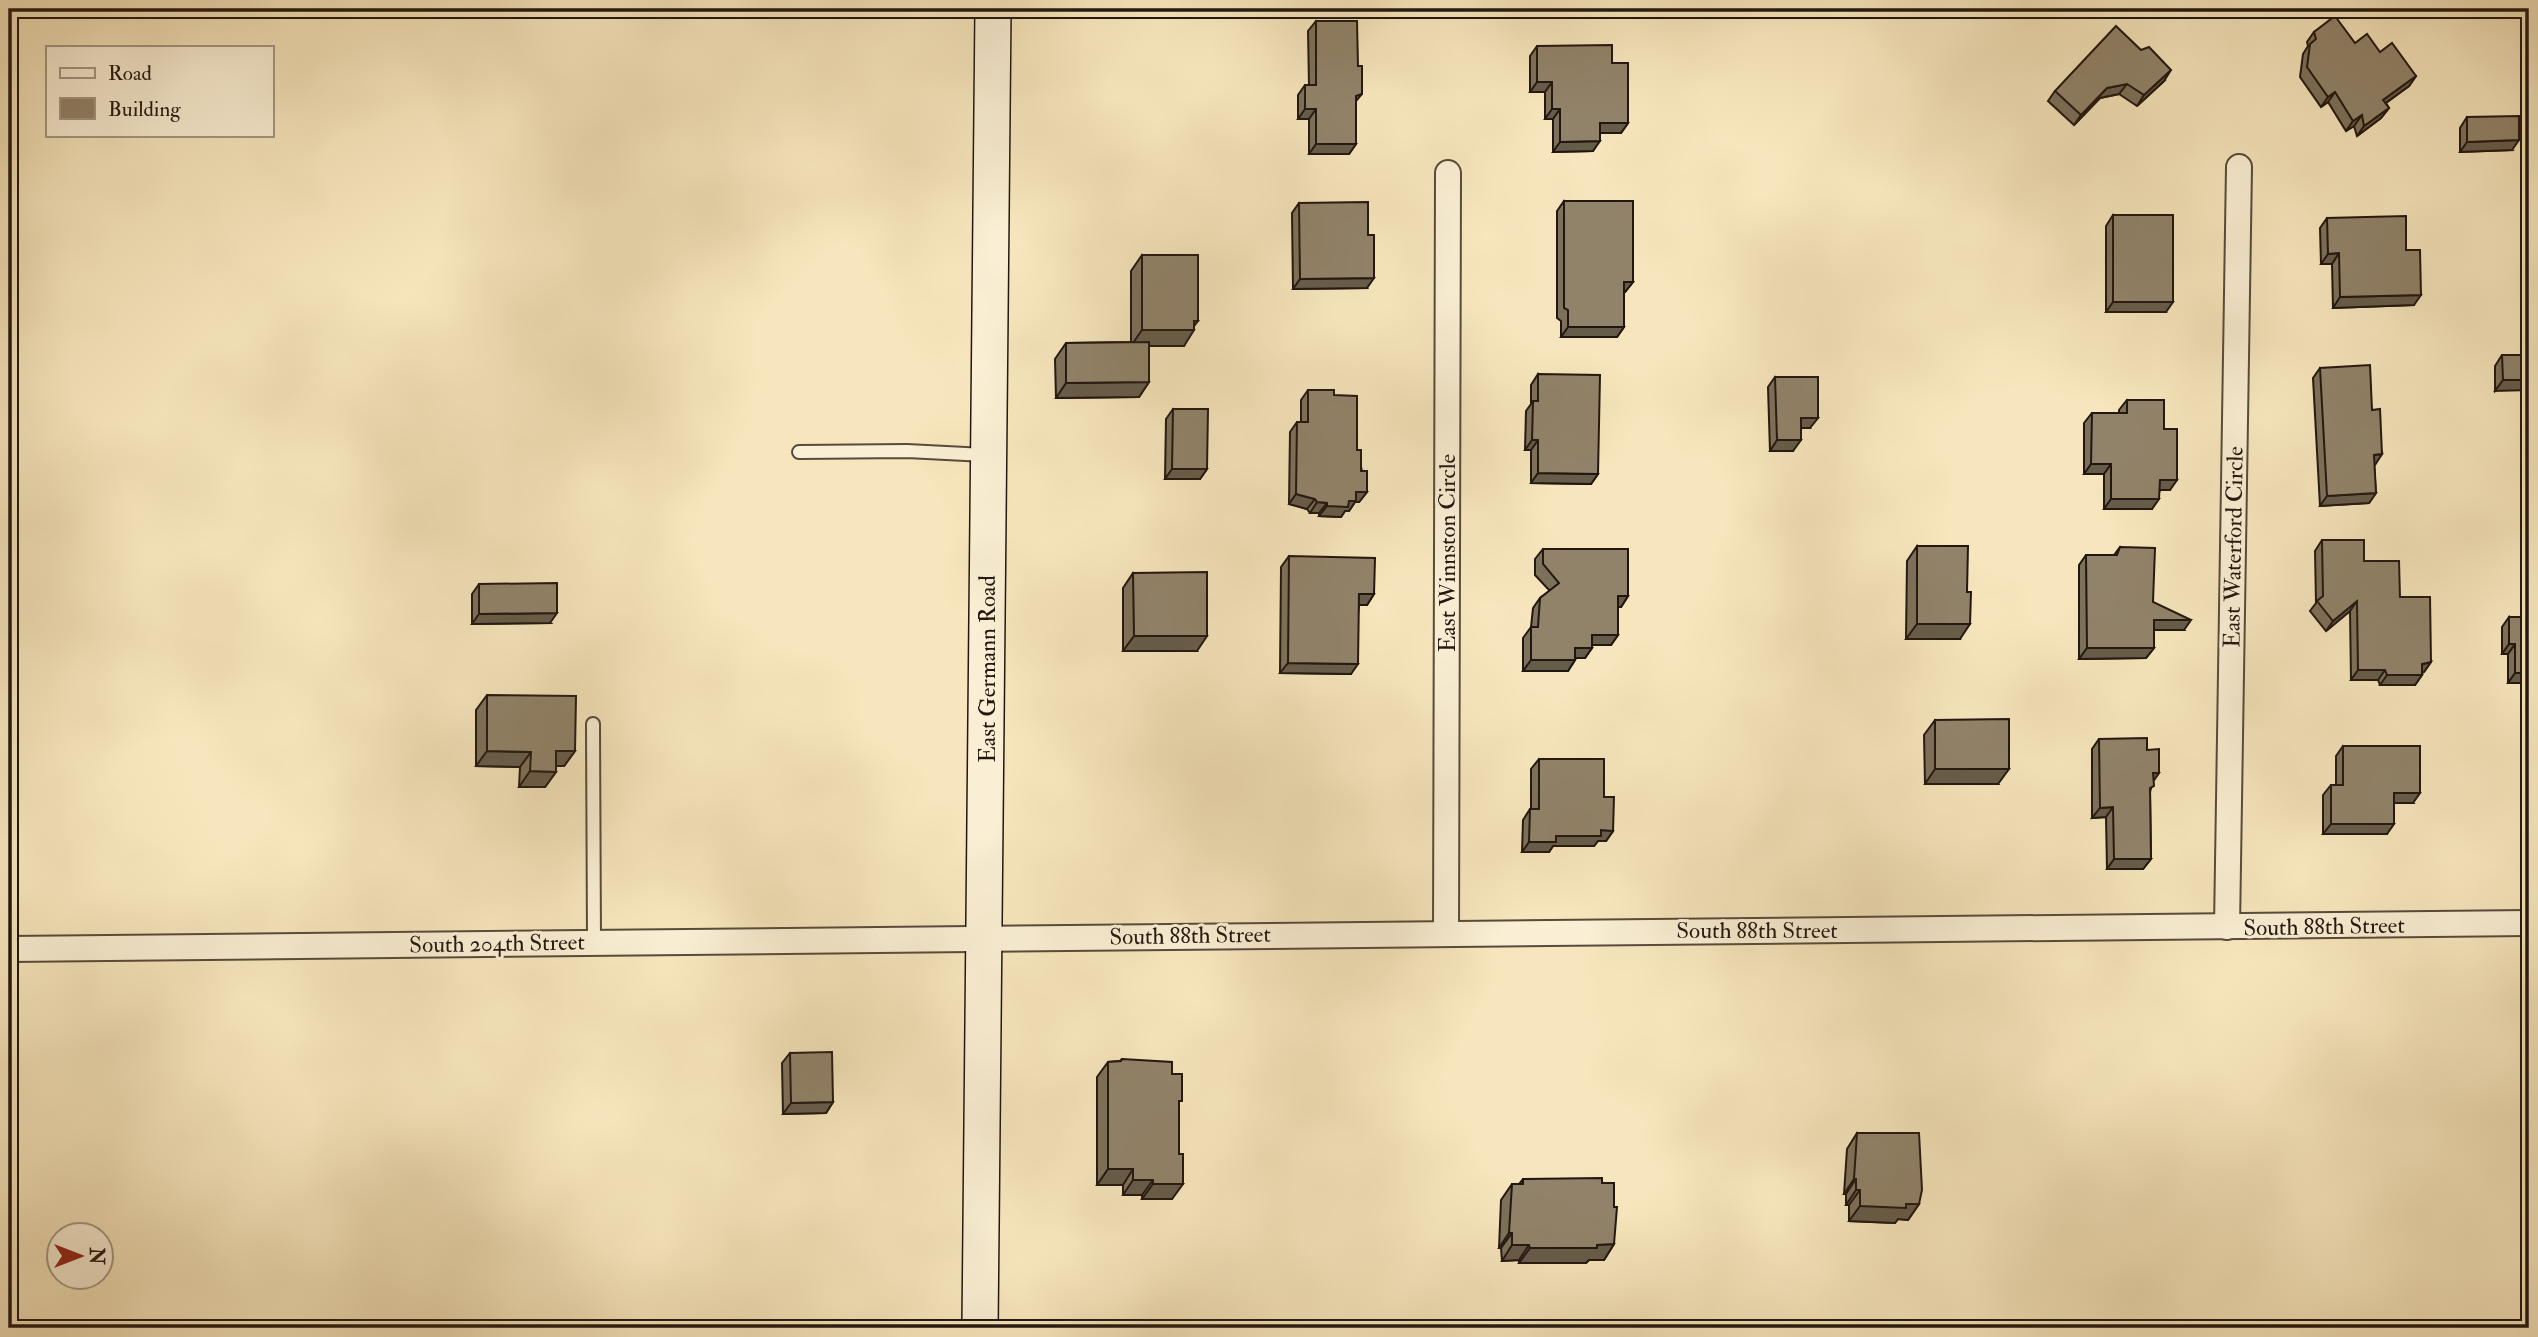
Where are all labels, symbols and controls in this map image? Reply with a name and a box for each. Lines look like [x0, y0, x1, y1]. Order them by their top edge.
legend [46, 46, 273, 136]
text: Road [108, 60, 153, 87]
text: Building [108, 96, 181, 123]
street label: East Waterford Circle [2217, 446, 2250, 648]
street label: East Winnston Circle [1433, 453, 1462, 652]
street label: East Germann Road [973, 575, 1002, 763]
street label: South 88th Street [2243, 911, 2405, 942]
street label: South 88th Street [1676, 916, 1838, 945]
street label: South 88th Street [1109, 920, 1271, 951]
street label: South 204th Street [409, 927, 585, 960]
north arrow [46, 1222, 116, 1292]
text: N [84, 1246, 108, 1265]

